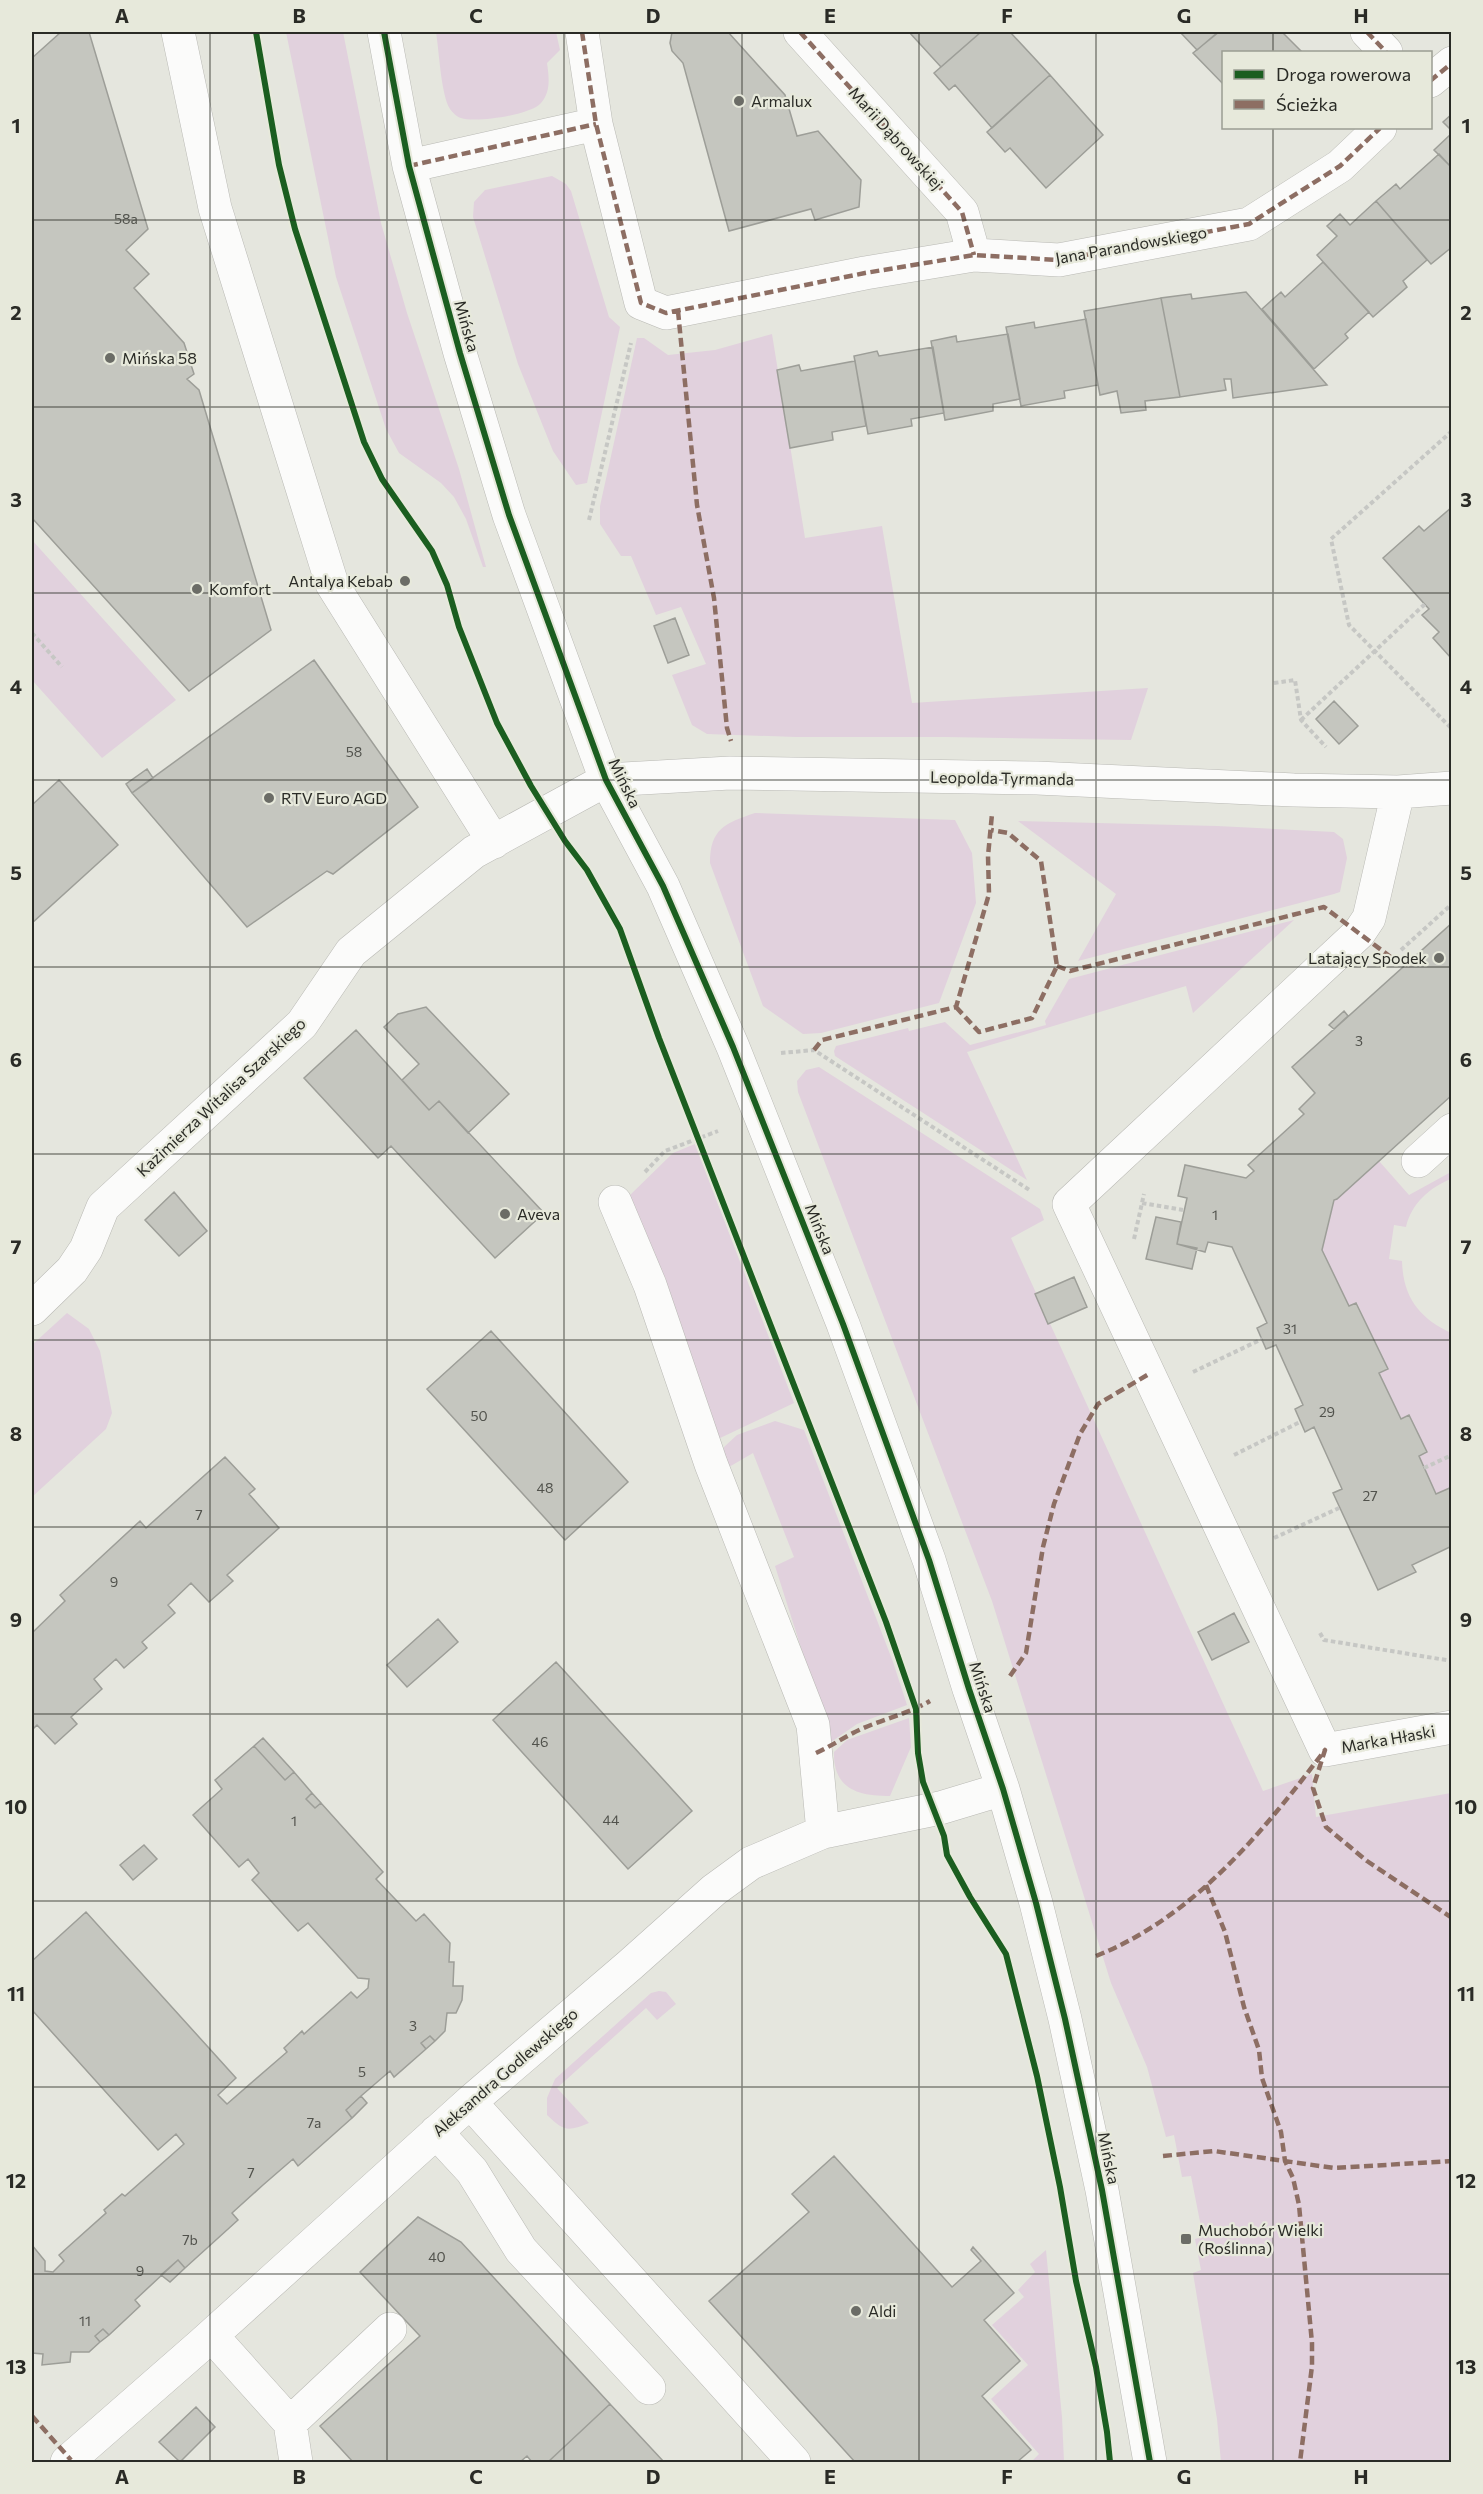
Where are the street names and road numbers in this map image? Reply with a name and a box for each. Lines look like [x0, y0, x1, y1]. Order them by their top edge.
street label: Marii Dąbrowskiej [845, 82, 947, 193]
street label: Jana Parandowskiego [1054, 222, 1208, 267]
street label: Mińska [451, 298, 484, 354]
street label: Mińska [605, 755, 646, 811]
street label: Leopolda Tyrmanda [930, 767, 1074, 788]
street label: Kazimierza Witalisa Szarskiego [132, 1013, 309, 1180]
street label: Mińska [802, 1201, 839, 1257]
street label: Mińska [966, 1659, 1001, 1715]
street label: Marka Hłaski [1339, 1721, 1436, 1756]
street label: Aleksandra Godlewskiego [428, 2003, 581, 2140]
street label: Mińska [1095, 2130, 1124, 2186]

